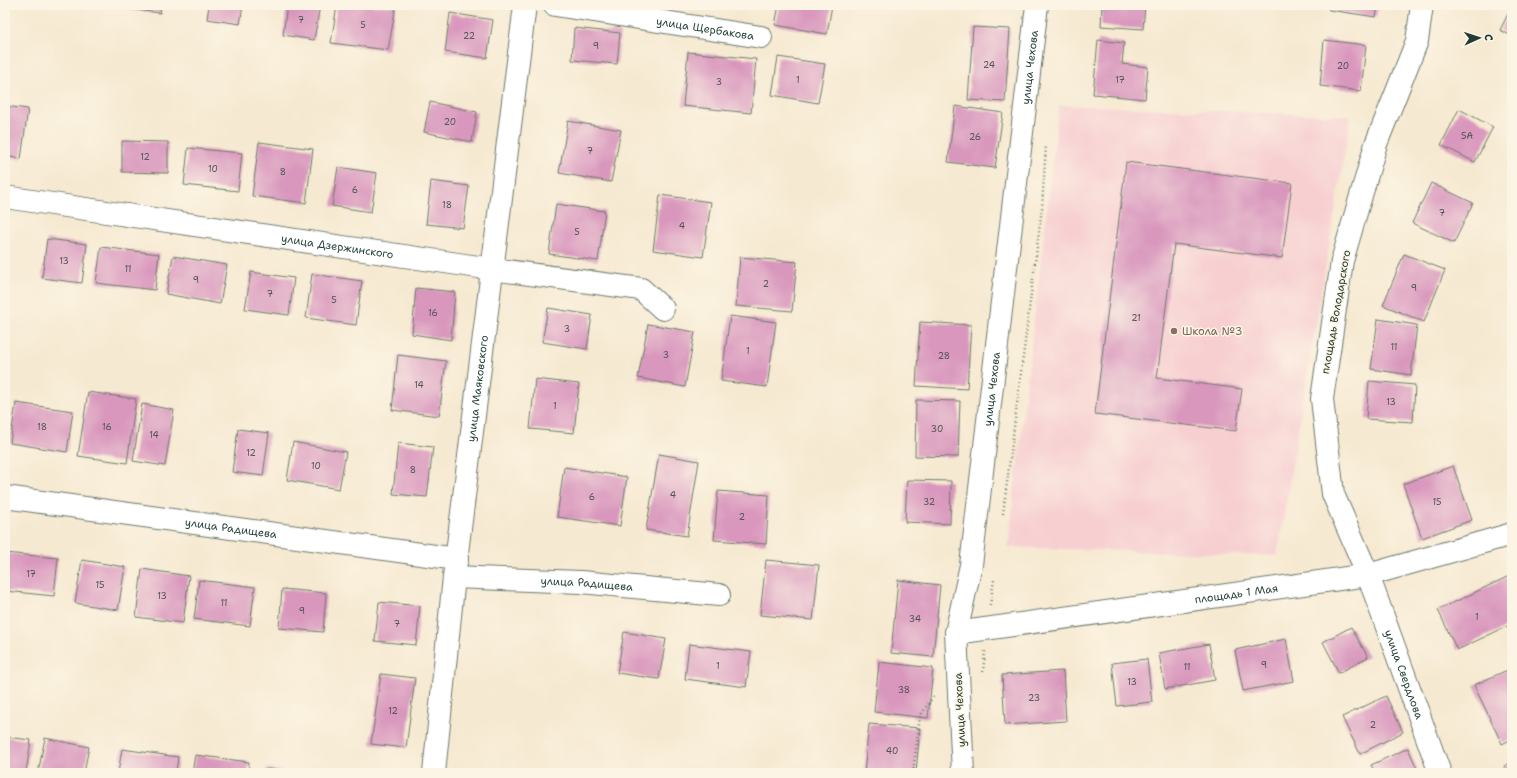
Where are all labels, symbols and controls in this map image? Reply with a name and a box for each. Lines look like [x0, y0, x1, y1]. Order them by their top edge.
street label: улица Щербакова [655, 13, 755, 43]
house number: 7 [298, 14, 304, 26]
north arrow [1459, 18, 1499, 58]
house number: 5 [360, 19, 366, 31]
street label: улица Чехова [1018, 29, 1042, 105]
house number: 22 [463, 30, 475, 42]
text: С [1481, 34, 1496, 42]
house number: 9 [593, 40, 599, 52]
house number: 24 [983, 59, 995, 71]
house number: 20 [1337, 60, 1349, 72]
house number: 1 [796, 74, 800, 86]
house number: 17 [1115, 74, 1125, 86]
house number: 3 [716, 76, 722, 88]
house number: 20 [444, 116, 456, 128]
house number: 5А [1461, 130, 1473, 142]
house number: 26 [969, 131, 981, 143]
house number: 7 [587, 145, 593, 157]
house number: 12 [140, 151, 150, 163]
house number: 10 [208, 163, 218, 175]
house number: 8 [280, 166, 286, 178]
house number: 6 [352, 184, 358, 196]
house number: 18 [442, 199, 452, 211]
house number: 7 [1439, 207, 1445, 219]
house number: 4 [679, 220, 685, 232]
house number: 5 [574, 226, 580, 238]
street label: улица Дзержинского [280, 230, 395, 262]
street label: площадь Володарского [1318, 248, 1354, 375]
house number: 13 [59, 255, 69, 267]
house number: 11 [124, 263, 132, 275]
house number: 9 [193, 274, 199, 286]
house number: 2 [763, 278, 769, 290]
house number: 9 [1411, 282, 1417, 294]
house number: 7 [267, 288, 273, 300]
house number: 5 [331, 294, 337, 306]
house number: 16 [428, 307, 438, 319]
house number: 21 [1131, 312, 1141, 324]
house number: 3 [564, 323, 570, 335]
place label: Школа №3 [1182, 324, 1242, 339]
marker: Школа №3 [1169, 326, 1179, 336]
street label: улица Маяковского [463, 334, 491, 443]
house number: 11 [1390, 341, 1398, 353]
house number: 1 [746, 345, 750, 357]
house number: 3 [663, 349, 669, 361]
house number: 28 [938, 350, 950, 362]
street label: улица Чехова [980, 351, 1004, 427]
house number: 14 [414, 379, 424, 391]
house number: 13 [1386, 396, 1396, 408]
house number: 1 [553, 400, 557, 412]
house number: 18 [37, 421, 47, 433]
house number: 16 [102, 421, 112, 433]
house number: 30 [931, 423, 943, 435]
house number: 14 [149, 429, 159, 441]
house number: 12 [246, 447, 256, 459]
house number: 10 [311, 460, 321, 472]
house number: 8 [410, 464, 416, 476]
house number: 4 [670, 489, 676, 501]
house number: 6 [589, 491, 595, 503]
house number: 32 [923, 496, 935, 508]
house number: 15 [1432, 496, 1442, 508]
house number: 2 [739, 511, 745, 523]
street label: улица Радищева [184, 514, 278, 542]
house number: 17 [26, 568, 36, 580]
street label: улица Радищева [540, 573, 634, 594]
house number: 15 [95, 579, 105, 591]
street label: площадь 1 Мая [1194, 580, 1279, 607]
house number: 13 [157, 590, 167, 602]
house number: 11 [220, 597, 228, 609]
house number: 9 [299, 605, 305, 617]
house number: 1 [1475, 611, 1479, 623]
house number: 34 [909, 613, 921, 625]
house number: 7 [394, 618, 400, 630]
street label: улица Свердлова [1381, 628, 1427, 721]
house number: 9 [1261, 659, 1267, 671]
house number: 1 [716, 660, 720, 672]
house number: 11 [1183, 661, 1191, 673]
street label: улица Чехова [951, 672, 969, 748]
house number: 13 [1127, 676, 1137, 688]
house number: 38 [898, 684, 910, 696]
house number: 23 [1028, 692, 1040, 704]
house number: 12 [388, 705, 398, 717]
house number: 2 [1370, 719, 1376, 731]
house number: 40 [886, 745, 898, 757]

